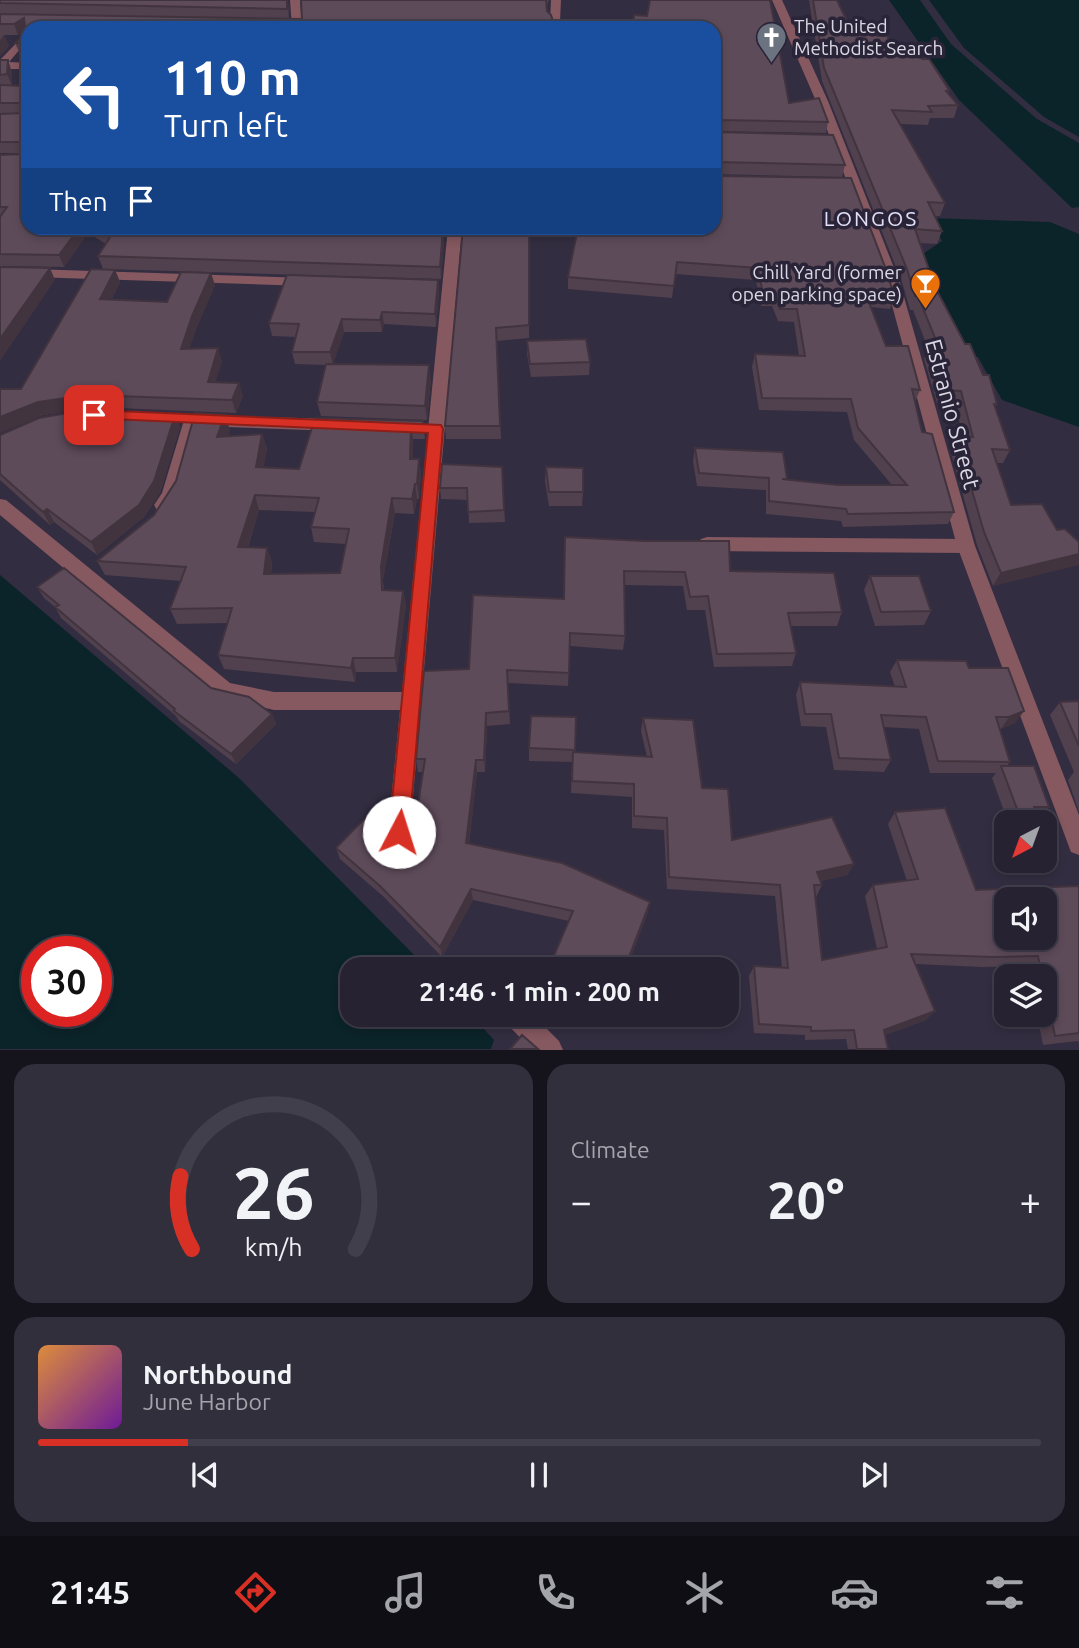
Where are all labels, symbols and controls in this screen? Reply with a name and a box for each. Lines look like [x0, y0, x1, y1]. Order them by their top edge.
place label: The United Methodist Search [794, 15, 943, 59]
church icon: The United Methodist Search [754, 20, 788, 64]
icon: left [49, 49, 140, 140]
text: 110 m [164, 49, 301, 104]
text: Turn left [164, 107, 288, 143]
icon: arrive [122, 182, 160, 220]
text: Then [49, 187, 108, 216]
district label: LONGOS [824, 206, 918, 230]
place label: Chill Yard (former open parking space) [732, 261, 902, 305]
bar icon: Chill Yard (former open parking space) [908, 266, 942, 310]
street label: Estranio Street [921, 336, 985, 492]
pin [64, 385, 124, 445]
icon: arrive [75, 396, 113, 434]
position arrow [362, 795, 436, 869]
north arrow [994, 810, 1057, 873]
map controls [994, 810, 1057, 1027]
button: sound [994, 887, 1057, 950]
speed limit sign: 30 [21, 936, 112, 1027]
button: layers [994, 964, 1057, 1027]
text: 21:46 · 1 min · 200 m [419, 977, 660, 1006]
text: Climate [571, 1137, 650, 1162]
text: 26 [232, 1152, 314, 1234]
text: 20° [767, 1171, 844, 1229]
text: − [571, 1180, 592, 1222]
text: + [1020, 1180, 1041, 1222]
text: km/h [244, 1233, 302, 1261]
text: Northbound [143, 1360, 292, 1389]
text: June Harbor [143, 1389, 271, 1414]
icon: previous [186, 1456, 224, 1494]
icon: pause [520, 1456, 558, 1494]
icon: next [855, 1456, 893, 1494]
icon: directions [231, 1568, 280, 1617]
icon: music [381, 1568, 430, 1617]
icon: phone [531, 1568, 580, 1617]
icon: climate [680, 1568, 729, 1617]
icon: car [830, 1568, 879, 1617]
icon: filters [980, 1568, 1029, 1617]
text: 21:45 [50, 1574, 130, 1610]

